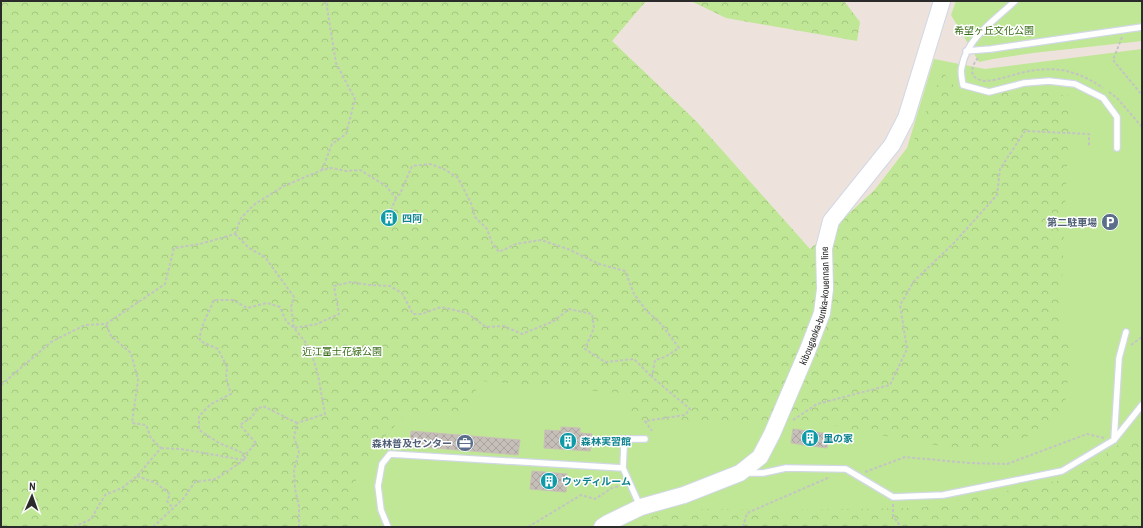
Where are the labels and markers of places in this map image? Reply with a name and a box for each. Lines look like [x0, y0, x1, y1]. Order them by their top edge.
building icon: 四阿 [379, 208, 399, 228]
place label: 四阿 [402, 212, 422, 225]
parking icon: 第二駐車場 [1100, 212, 1120, 232]
place label: 第二駐車場 [1047, 216, 1097, 229]
building icon: 里の家 [800, 428, 820, 448]
building icon: 森林実習館 [558, 431, 578, 451]
place label: 里の家 [823, 432, 853, 445]
office icon: 森林普及センター [455, 433, 475, 453]
place label: 森林実習館 [581, 435, 631, 448]
place label: 森林普及センター [372, 437, 452, 450]
building icon: ウッディルーム [539, 471, 559, 491]
place label: ウッディルーム [562, 475, 631, 488]

